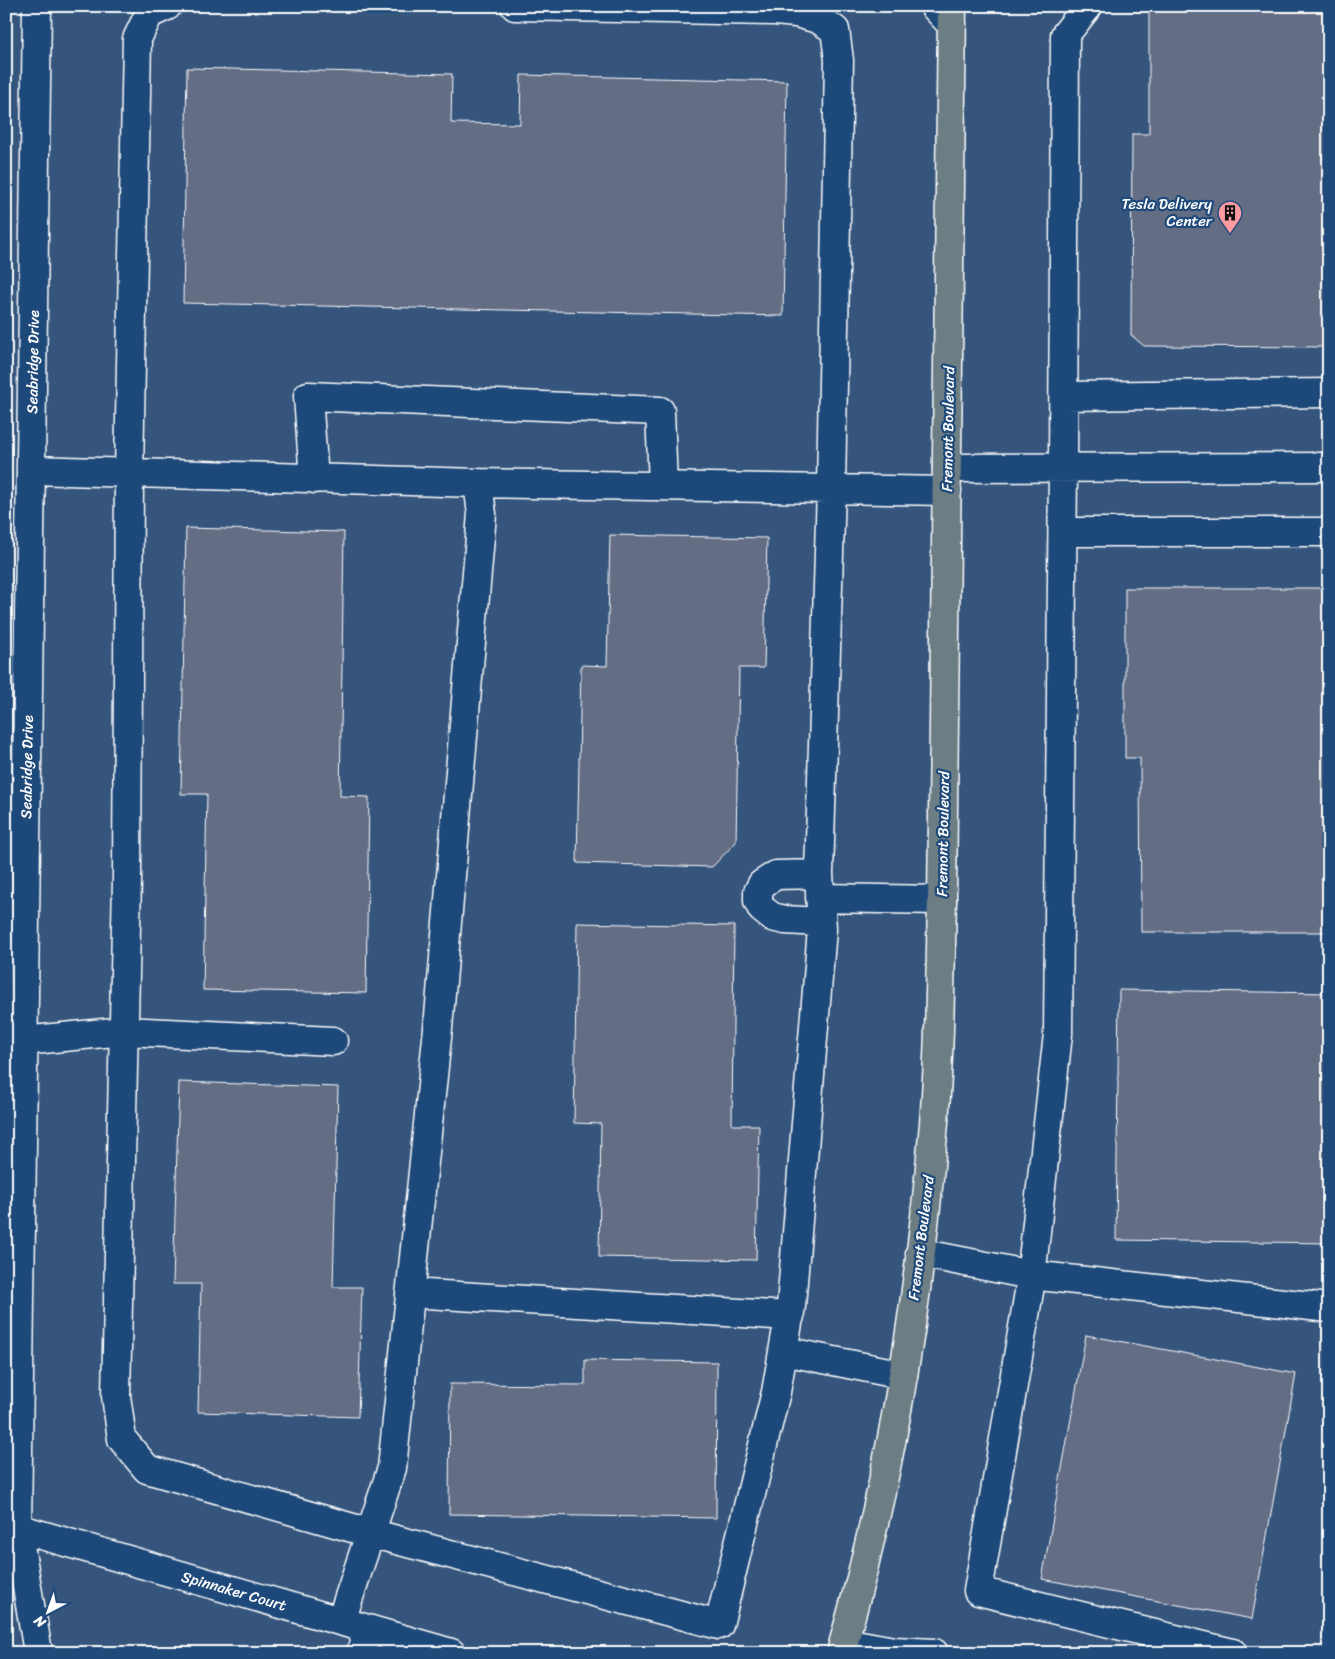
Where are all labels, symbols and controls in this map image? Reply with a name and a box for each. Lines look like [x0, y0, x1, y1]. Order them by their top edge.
place label: Tesla Delivery Center [1122, 191, 1213, 234]
building icon: Tesla Delivery Center [1217, 200, 1243, 234]
street label: Seabridge Drive [19, 310, 47, 414]
street label: Fremont Boulevard [934, 365, 962, 492]
street label: Seabridge Drive [13, 715, 41, 819]
street label: Fremont Boulevard [929, 770, 957, 897]
street label: Fremont Boulevard [900, 1173, 942, 1302]
street label: Spinnaker Court [178, 1564, 290, 1619]
north arrow [22, 1586, 72, 1636]
text: N [28, 1609, 52, 1635]

